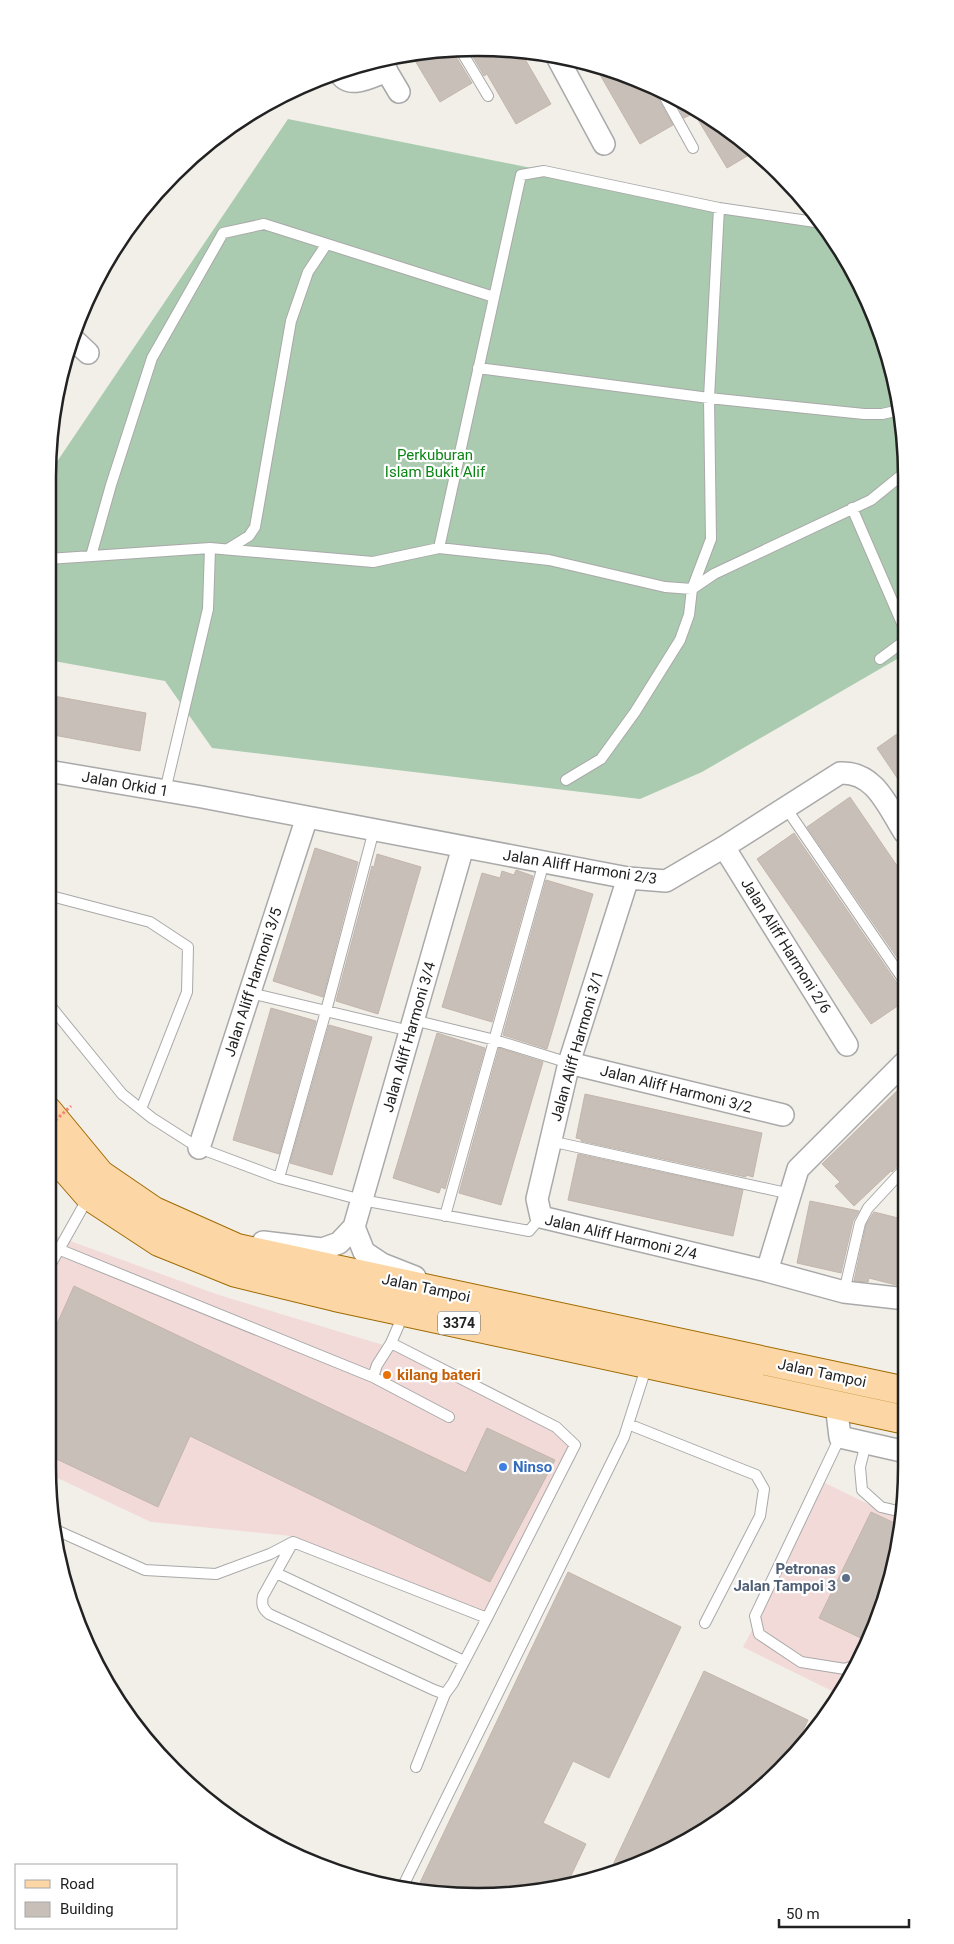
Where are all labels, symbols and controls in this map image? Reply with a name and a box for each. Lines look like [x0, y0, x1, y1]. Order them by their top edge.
park label: Perkuburan Islam Bukit Alif [385, 446, 486, 481]
street label: Jalan Orkid 1 [80, 768, 170, 800]
street label: Jalan Aliff Harmoni 2/3 [502, 846, 658, 888]
street label: Jalan Aliff Harmoni 2/6 [737, 875, 835, 1017]
street label: Jalan Aliff Harmoni 3/5 [220, 905, 286, 1059]
street label: Jalan Aliff Harmoni 3/4 [379, 959, 439, 1114]
street label: Jalan Aliff Harmoni 3/1 [547, 969, 607, 1123]
street label: Jalan Aliff Harmoni 3/2 [598, 1061, 754, 1117]
street label: Jalan Aliff Harmoni 2/4 [543, 1211, 699, 1263]
street label: Jalan Tampoi [380, 1270, 472, 1306]
road number: 3374 [438, 1312, 480, 1335]
street label: Jalan Tampoi [776, 1355, 868, 1391]
place label: kilang bateri [397, 1366, 481, 1384]
marker: kilang bateri [381, 1369, 393, 1381]
place label: Ninso [513, 1458, 552, 1476]
marker: Ninso [497, 1461, 509, 1473]
place label: Petronas Jalan Tampoi 3 [733, 1560, 836, 1595]
marker: Petronas Jalan Tampoi 3 [840, 1572, 852, 1584]
legend [15, 1864, 178, 1929]
text: Road [60, 1875, 94, 1893]
scale bar [779, 1896, 909, 1928]
text: Building [60, 1900, 114, 1918]
text: 50 m [786, 1905, 820, 1923]

